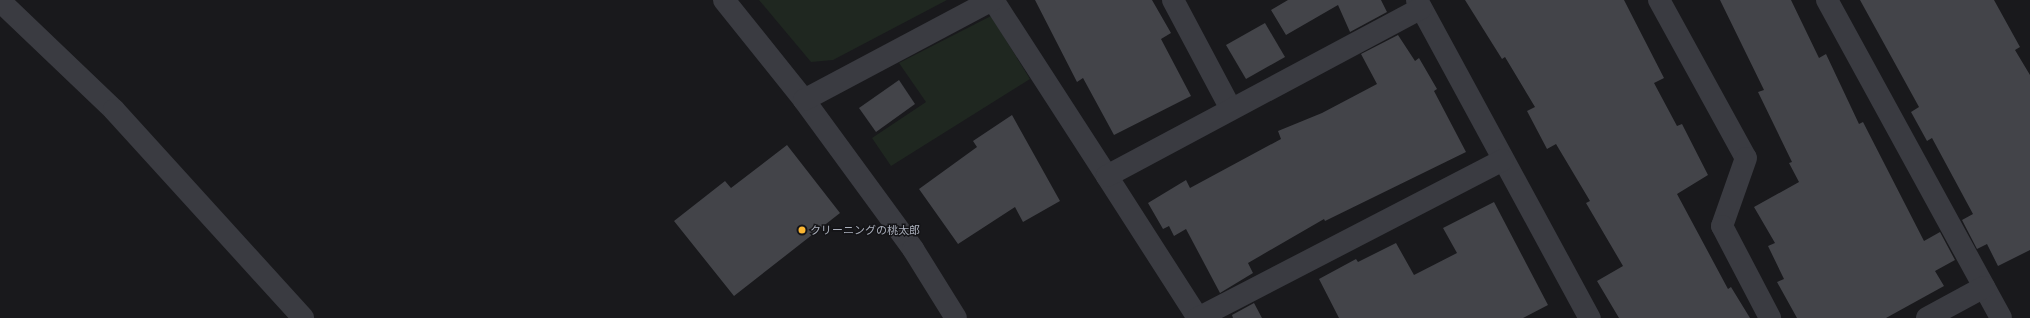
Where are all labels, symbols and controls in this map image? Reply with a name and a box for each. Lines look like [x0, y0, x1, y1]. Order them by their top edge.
place label: クリーニングの桃太郎 [810, 223, 920, 237]
marker: クリーニングの桃太郎 [797, 225, 807, 235]

